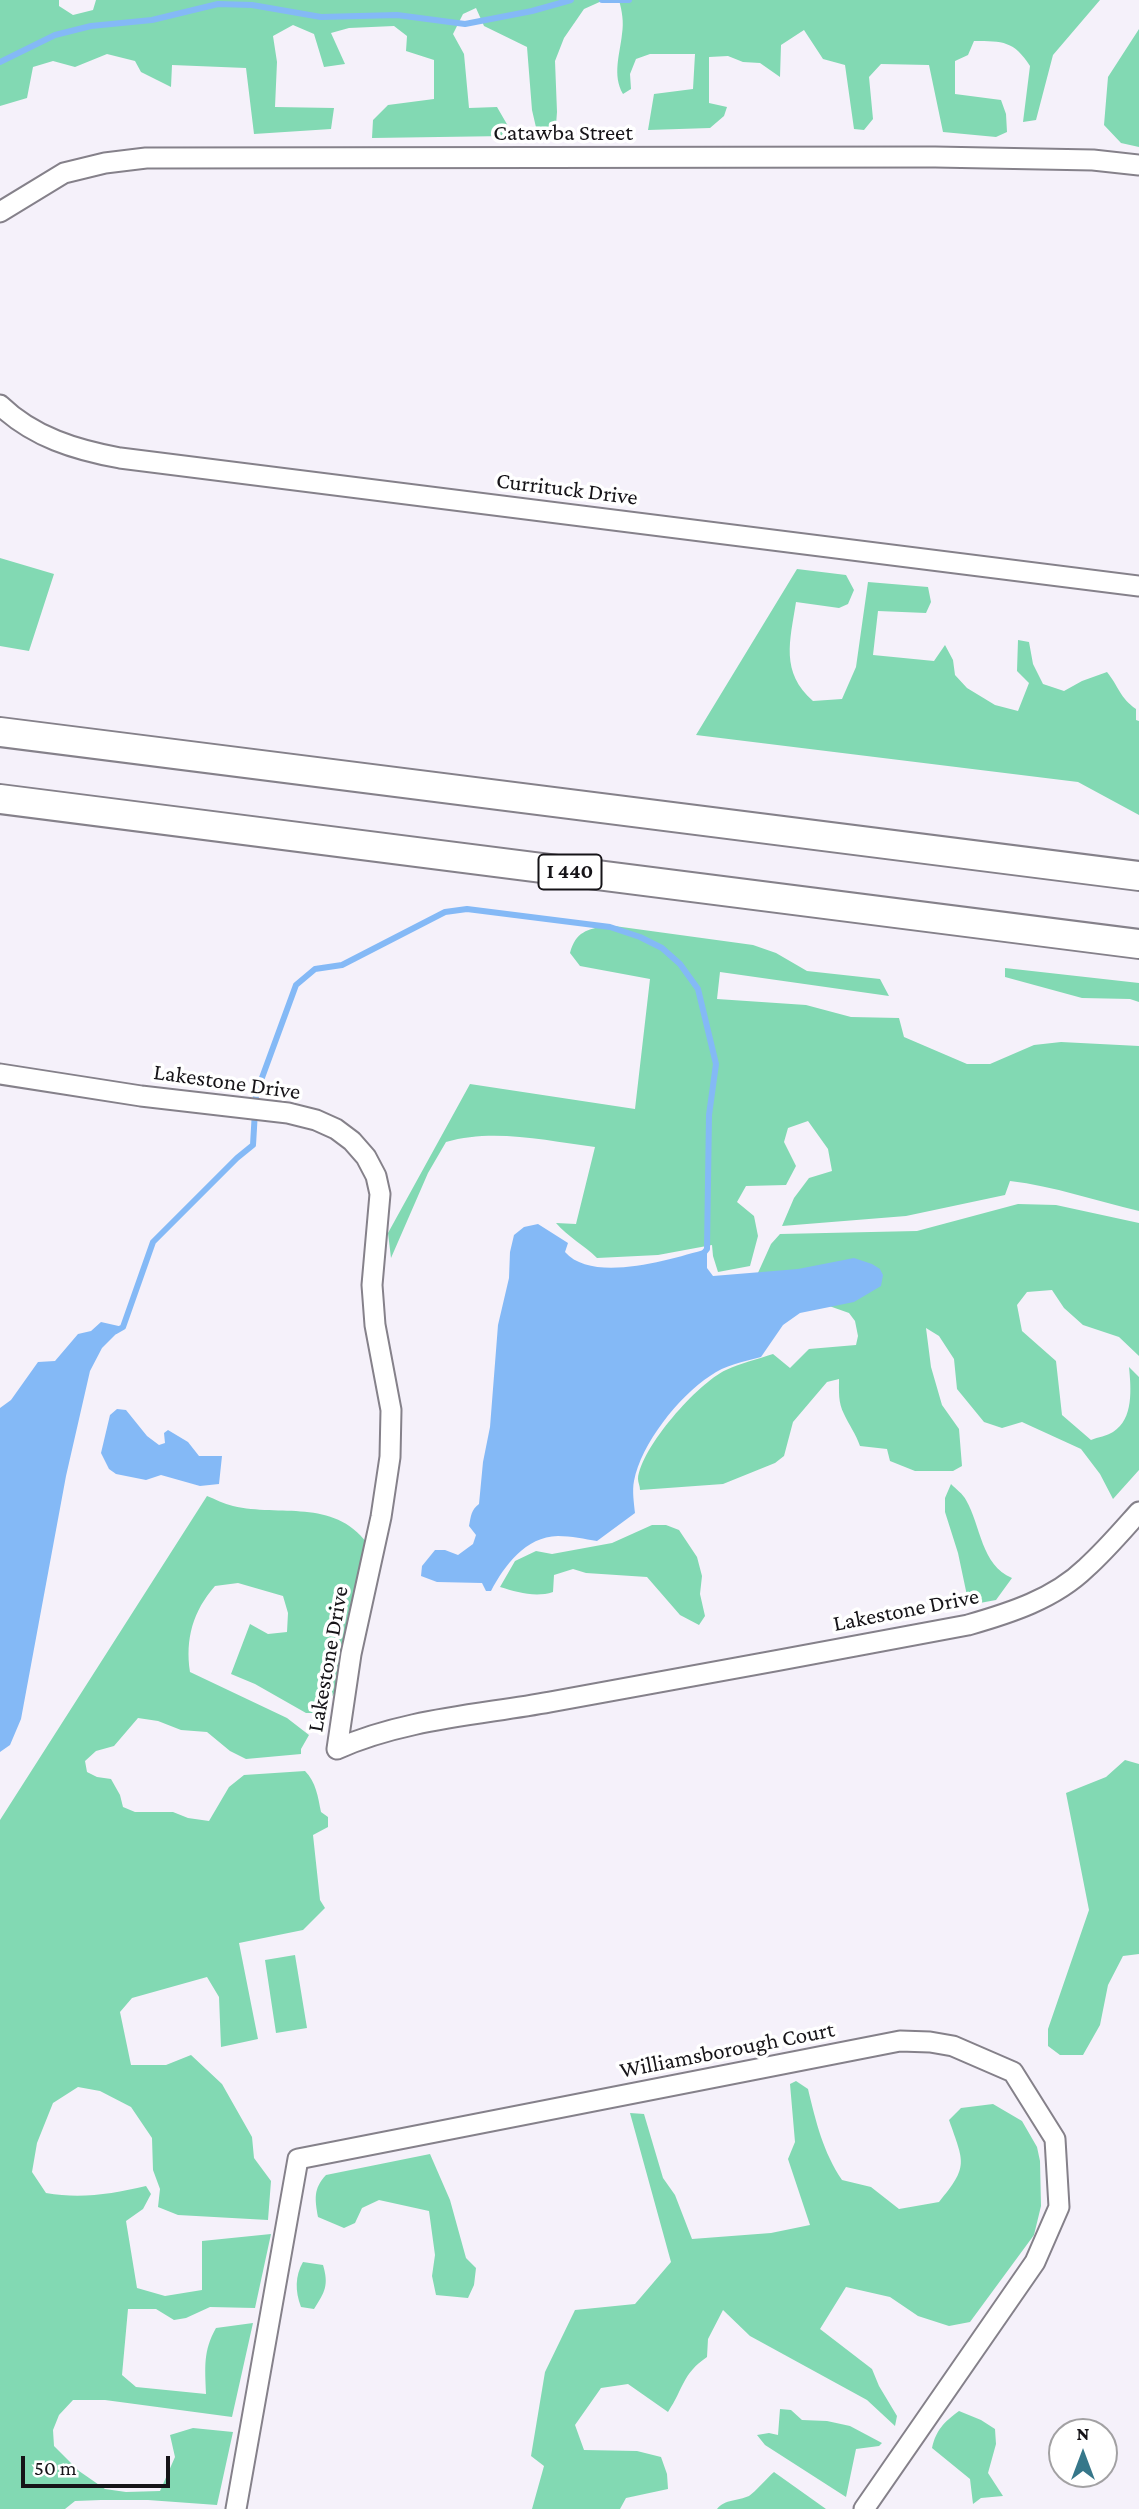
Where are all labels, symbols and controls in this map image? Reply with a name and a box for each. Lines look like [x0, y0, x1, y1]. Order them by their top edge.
street label: Catawba Street [493, 119, 633, 147]
street label: Currituck Drive [495, 467, 639, 511]
road number: I 440 [538, 854, 602, 890]
street label: Lakestone Drive [152, 1058, 302, 1106]
street label: Lakestone Drive [831, 1582, 981, 1638]
street label: Lakestone Drive [302, 1584, 354, 1734]
street label: Williamsborough Court [617, 2016, 837, 2084]
north arrow [1048, 2418, 1118, 2488]
text: N [1077, 2423, 1089, 2444]
scale bar [24, 2442, 173, 2486]
text: 50 m [34, 2456, 77, 2480]

